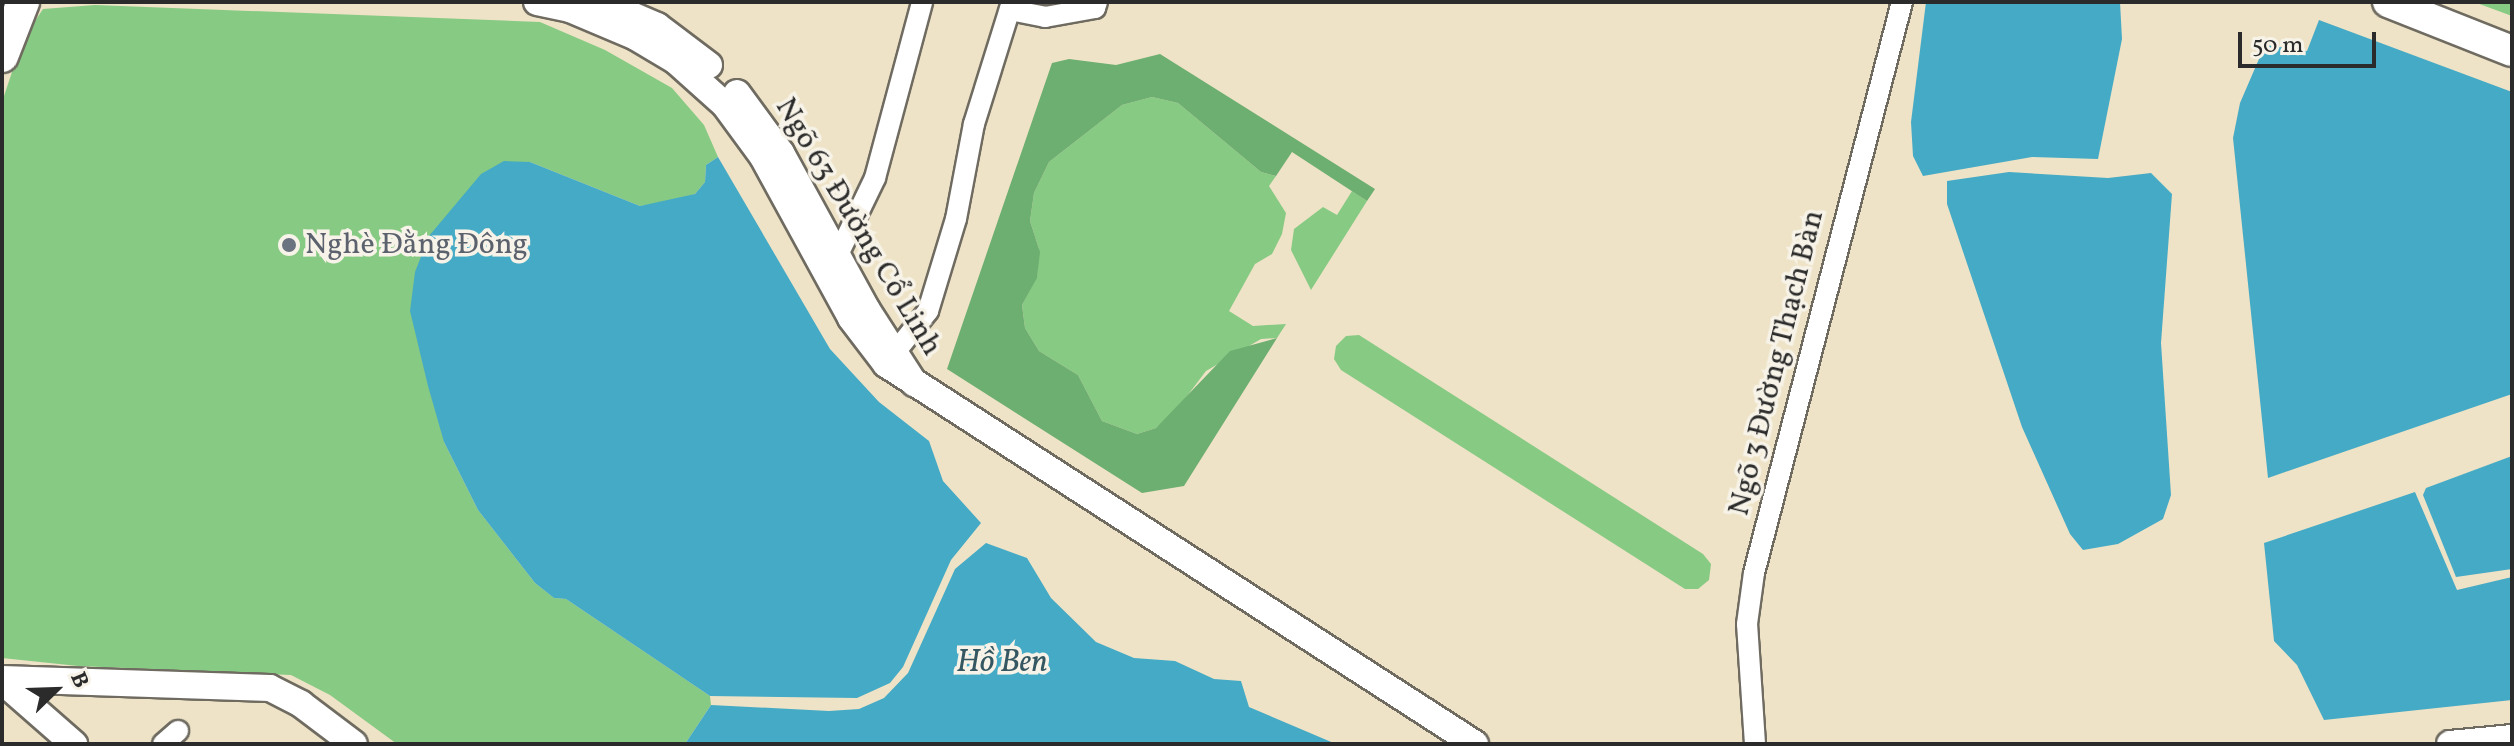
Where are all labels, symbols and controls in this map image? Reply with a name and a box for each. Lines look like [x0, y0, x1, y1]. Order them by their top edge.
scale bar [2242, 16, 2380, 66]
text: 50 m [2252, 29, 2304, 63]
street label: Ngõ 63 Đường Cổ Linh [767, 92, 949, 362]
street label: Ngõ 3 Đường Thạch Bàn [1722, 206, 1832, 520]
place label: Nghè Đằng Đông [305, 227, 528, 263]
marker: Nghè Đằng Đông [280, 236, 298, 254]
water label: Hồ Ben [956, 644, 1048, 682]
north arrow [16, 650, 96, 730]
text: B [61, 668, 96, 693]

